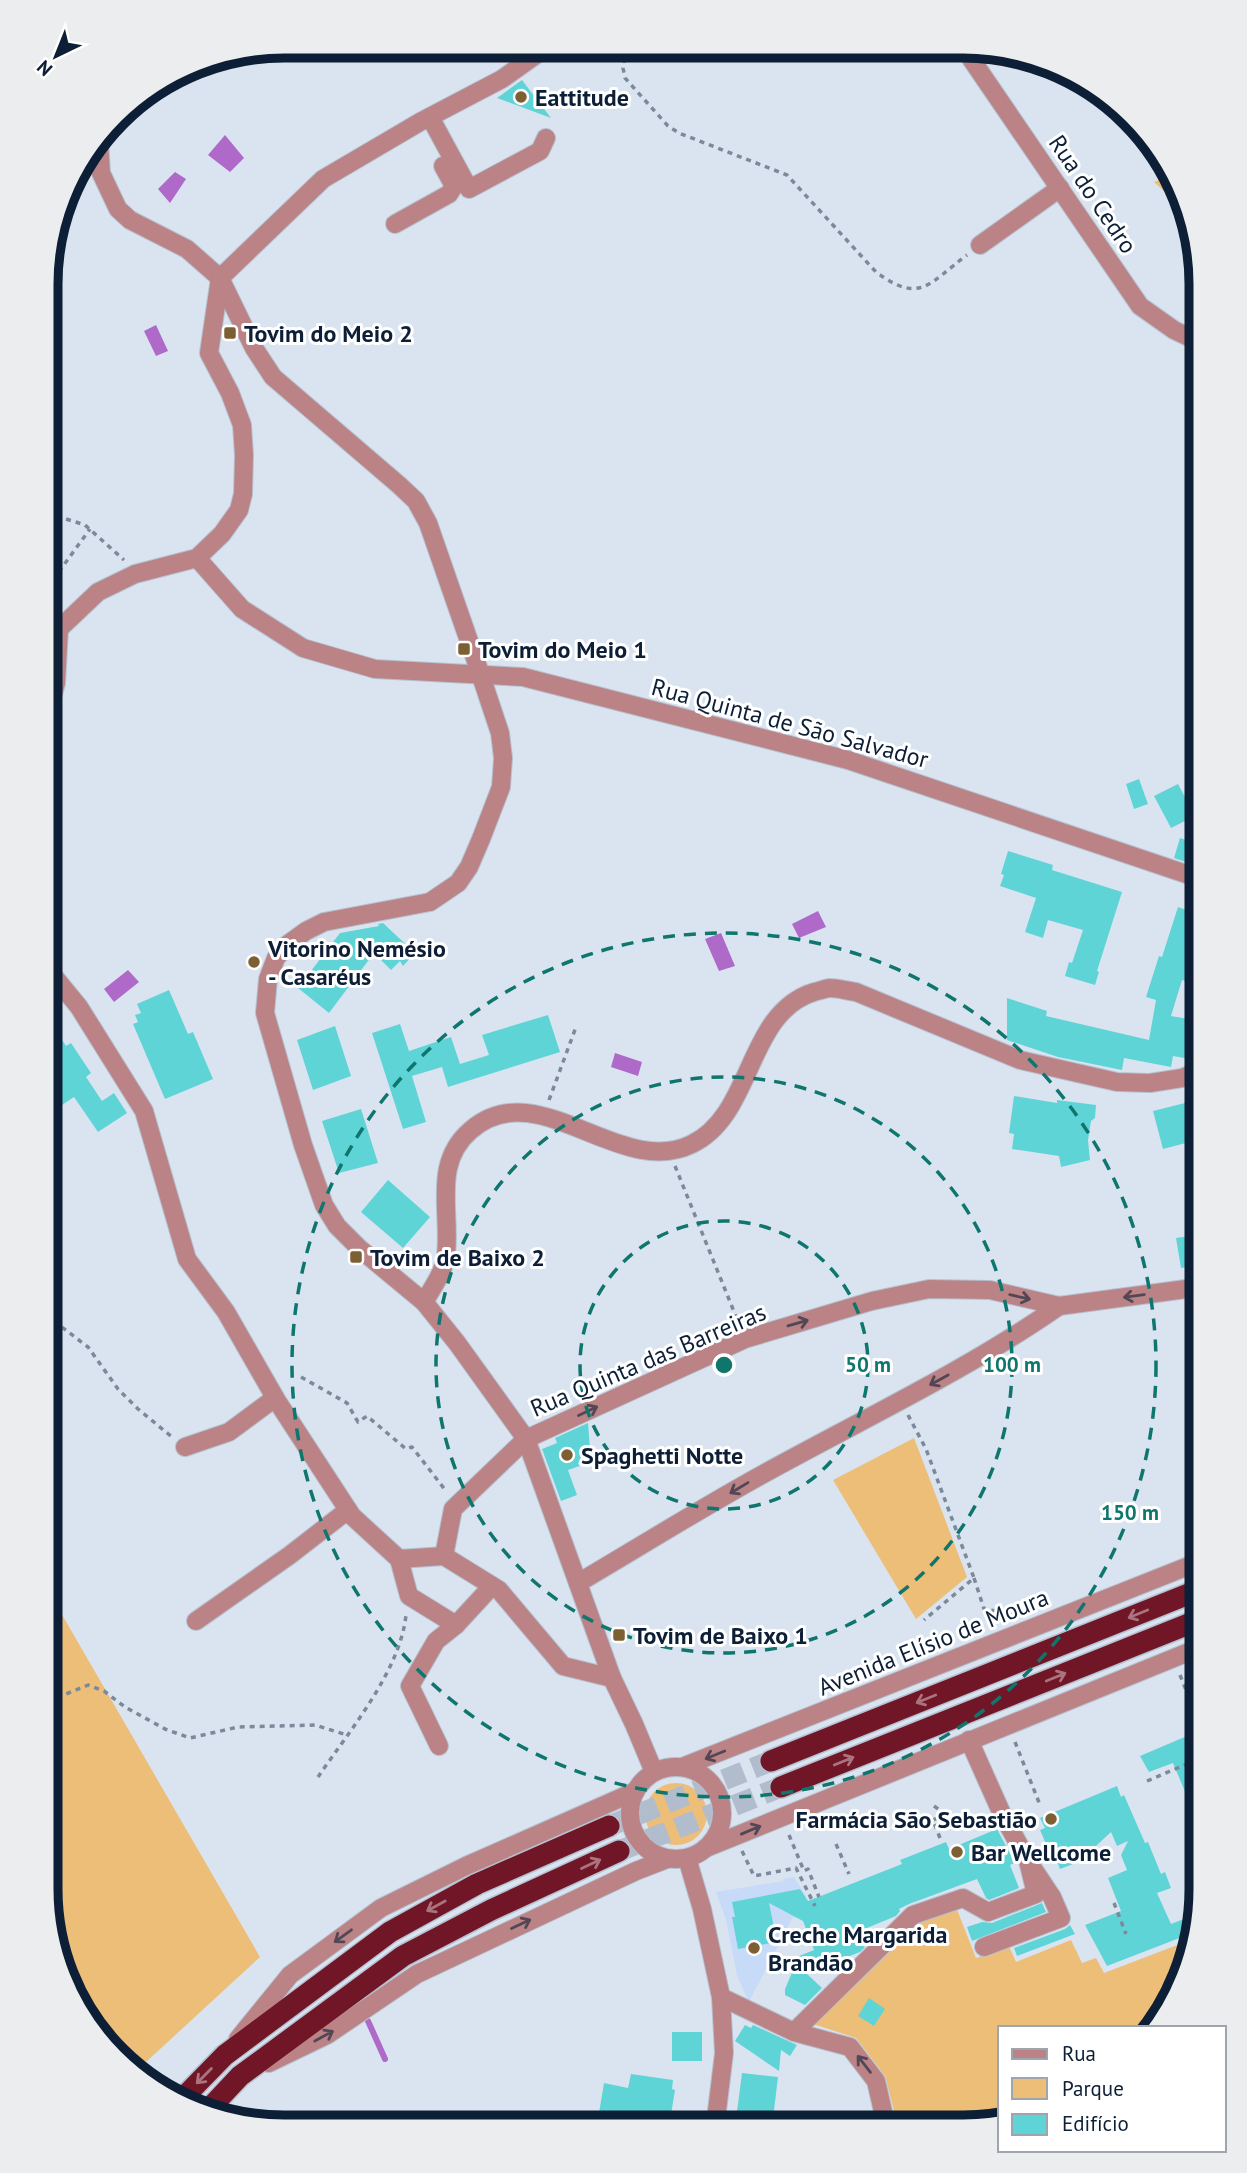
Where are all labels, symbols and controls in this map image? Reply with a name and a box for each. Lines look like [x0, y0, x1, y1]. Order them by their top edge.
north arrow [21, 21, 91, 91]
text: N [32, 55, 57, 81]
place label: Eattitude [535, 82, 629, 113]
marker: Eattitude [513, 89, 529, 105]
street label: Rua do Cedro [1042, 129, 1144, 259]
place label: Tovim do Meio 2 [244, 318, 413, 349]
marker: Tovim do Meio 2 [222, 325, 238, 341]
place label: Tovim do Meio 1 [478, 634, 647, 665]
marker: Tovim do Meio 1 [456, 641, 472, 657]
street label: Rua Quinta de São Salvador [648, 671, 932, 775]
place label: Vitorino Nemésio - Casaréus [267, 933, 446, 992]
marker: Vitorino Nemésio - Casaréus [246, 954, 262, 970]
place label: Tovim de Baixo 2 [370, 1242, 545, 1273]
marker: Tovim de Baixo 2 [348, 1249, 364, 1265]
one-way arrow [1123, 1290, 1145, 1303]
one-way arrow [1008, 1291, 1031, 1304]
street label: Rua Quinta das Barreiras [525, 1296, 771, 1424]
one-way arrow [787, 1316, 809, 1329]
text: 50 m [845, 1351, 891, 1378]
text: 100 m [983, 1351, 1041, 1378]
centre of rings [712, 1353, 736, 1377]
one-way arrow [929, 1373, 949, 1387]
one-way arrow [577, 1403, 598, 1417]
place label: Spaghetti Notte [581, 1440, 743, 1471]
marker: Spaghetti Notte [559, 1447, 575, 1463]
one-way arrow [729, 1481, 749, 1495]
text: 150 m [1101, 1499, 1159, 1526]
street label: Avenida Elísio de Moura [813, 1582, 1053, 1702]
one-way arrow [1127, 1609, 1149, 1622]
place label: Tovim de Baixo 1 [633, 1620, 808, 1651]
marker: Tovim de Baixo 1 [611, 1627, 627, 1643]
one-way arrow [1044, 1669, 1066, 1682]
one-way arrow [916, 1693, 938, 1706]
one-way arrow [705, 1749, 726, 1762]
one-way arrow [833, 1754, 855, 1767]
place label: Farmácia São Sebastião [795, 1804, 1037, 1835]
marker: Farmácia São Sebastião [1043, 1811, 1059, 1827]
one-way arrow [739, 1822, 761, 1835]
place label: Bar Wellcome [971, 1837, 1111, 1868]
marker: Bar Wellcome [949, 1844, 965, 1860]
one-way arrow [579, 1857, 601, 1870]
one-way arrow [427, 1899, 447, 1913]
one-way arrow [510, 1917, 531, 1930]
place label: Creche Margarida Brandão [768, 1919, 947, 1978]
one-way arrow [334, 1929, 353, 1944]
marker: Creche Margarida Brandão [746, 1940, 762, 1956]
legend [998, 2026, 1226, 2152]
one-way arrow [313, 2028, 333, 2042]
text: Rua [1062, 2040, 1096, 2067]
one-way arrow [856, 2056, 871, 2074]
one-way arrow [196, 2067, 213, 2084]
text: Parque [1062, 2075, 1124, 2102]
text: Edifício [1062, 2110, 1129, 2137]

